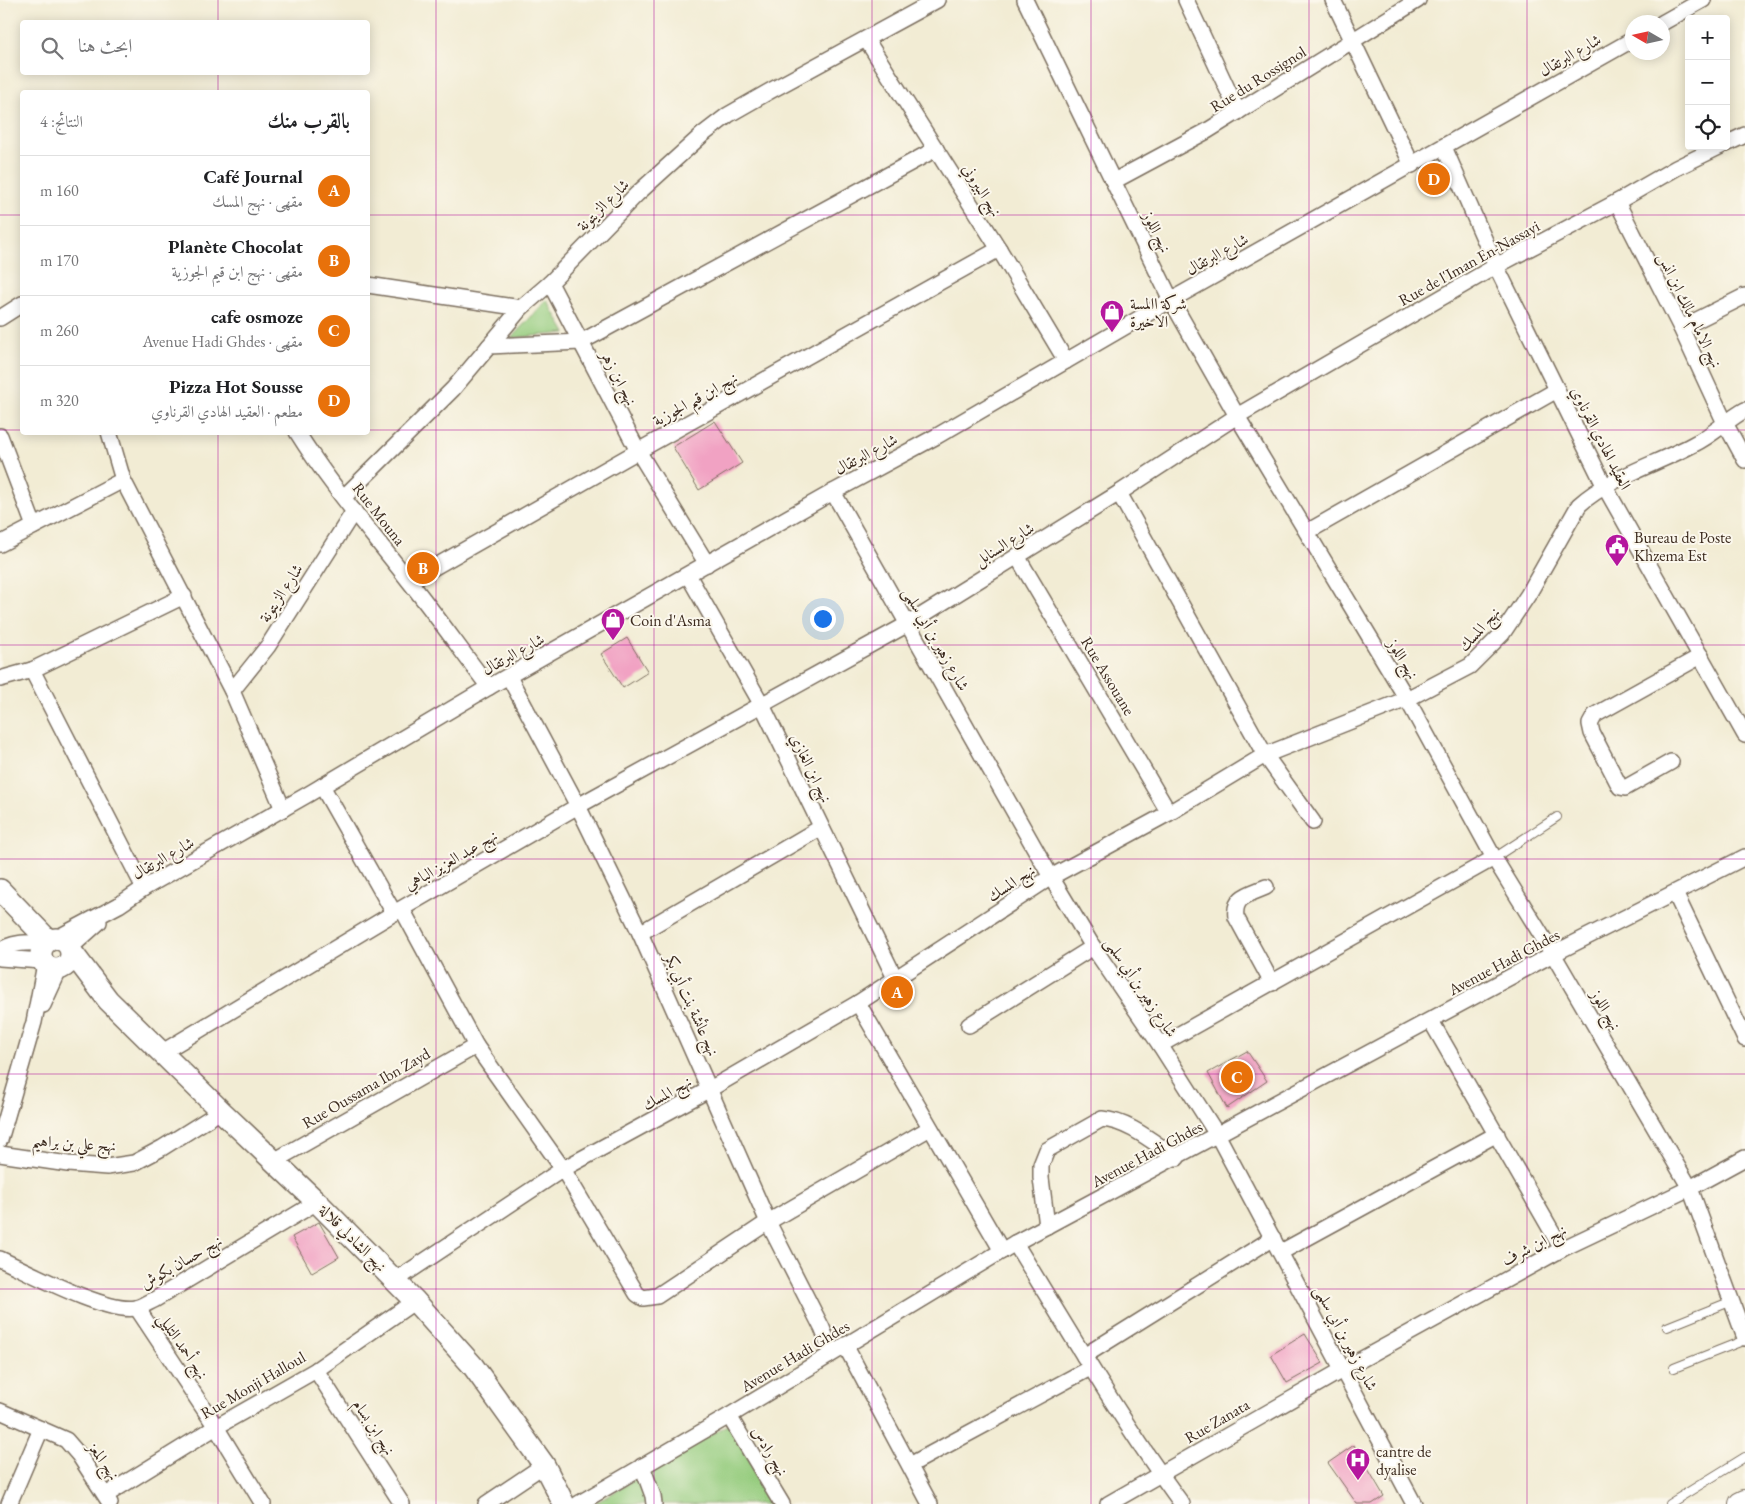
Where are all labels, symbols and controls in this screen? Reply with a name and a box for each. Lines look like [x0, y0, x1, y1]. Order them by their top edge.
north arrow [1625, 15, 1670, 60]
map controls [1685, 15, 1730, 150]
button: + [1685, 15, 1730, 60]
search box [20, 20, 370, 75]
street label: شارع البرتقال [1535, 29, 1606, 84]
text: ابحث هنا [78, 33, 132, 58]
icon: search [38, 34, 66, 62]
street label: Rue du Rossignol [1206, 41, 1310, 117]
button: − [1685, 60, 1730, 105]
button: locate [1685, 105, 1730, 150]
text: بالقرب منك [267, 107, 350, 134]
text: النتائج: 4 [40, 111, 83, 132]
street label: نهج البيروني [954, 159, 1007, 223]
pin: D [1418, 160, 1450, 198]
text: Café Journal [203, 164, 303, 189]
street label: شارع الزيتونة [572, 174, 636, 238]
text: 160 m [40, 180, 79, 201]
text: A [328, 180, 340, 201]
text: مقهى · نهج المسك [212, 191, 303, 212]
street label: نهج اللوز [1134, 206, 1176, 258]
street label: Rue de l'Iman En-Nassayi [1395, 215, 1543, 311]
street label: شارع البرتقال [1182, 228, 1253, 282]
text: Planète Chocolat [168, 234, 303, 259]
street label: نهج الامام مالك ابن انس [1649, 249, 1727, 373]
text: 170 m [40, 250, 79, 271]
text: B [329, 250, 339, 271]
text: مقهى · نهج ابن قيم الجوزية [172, 261, 303, 282]
place label: شركة االمسة الاخيرة [1130, 293, 1187, 332]
shop icon: شركة االمسة الاخيرة [1099, 299, 1125, 333]
text: cafe osmoze [211, 304, 303, 329]
text: 260 m [40, 320, 79, 341]
text: C [328, 320, 340, 341]
text: مقهى · Avenue Hadi Ghdes [142, 331, 303, 352]
street label: نهج ابن زهر [592, 345, 642, 411]
street label: نهج ابن قيم الجوزية [649, 367, 744, 436]
text: Pizza Hot Sousse [169, 374, 303, 399]
street label: العقيد الهادي القرناوي [1564, 383, 1636, 494]
text: 320 m [40, 390, 79, 411]
text: D [328, 390, 340, 411]
text: مطعم · العقيد الهادي القرناوي [151, 401, 303, 422]
street label: شارع البرتقال [831, 429, 903, 482]
street label: Rue Mouna [348, 478, 411, 550]
street label: شارع السنابل [970, 517, 1040, 573]
place label: Bureau de Poste Khzema Est [1634, 527, 1731, 566]
public building icon: Bureau de Poste Khzema Est [1604, 533, 1630, 567]
pin: B [407, 549, 439, 587]
street label: شارع الزيتونة [254, 560, 310, 628]
street label: شارع زهير بن أبي سلمى [895, 583, 975, 696]
street label: نهج المسك [1453, 602, 1508, 659]
your location [810, 606, 836, 632]
shop icon: Coin d'Asma [600, 607, 626, 641]
place label: Coin d'Asma [630, 610, 712, 631]
street label: شارع البرتقال [478, 628, 549, 682]
street label: Rue Assouane [1076, 633, 1140, 719]
street label: نهج اللوز [1378, 633, 1423, 685]
street label: نهج ابن الغازي [782, 730, 837, 808]
street label: نهج عبد العزيز الباهي [401, 825, 503, 899]
street label: شارع البرتقال [128, 832, 199, 887]
street label: نهج المسك [983, 860, 1041, 910]
street label: Avenue Hadi Ghdes [1444, 924, 1563, 1001]
street label: شارع زهير بن أبي سلمى [1097, 932, 1183, 1043]
street label: نهج عائشة بنت أبي بكر [656, 948, 725, 1061]
pin: A [881, 973, 913, 1011]
street label: نهج اللوز [1582, 984, 1626, 1036]
street label: Rue Oussama Ibn Zayd [298, 1042, 435, 1133]
pin: C [1221, 1058, 1253, 1096]
street label: نهج المسك [639, 1071, 697, 1119]
street label: Avenue Hadi Ghdes [1087, 1116, 1206, 1193]
street label: نهج علي بن براهيم [31, 1130, 117, 1162]
street label: نهج الشادلي قلالة [311, 1199, 391, 1279]
street label: نهج ابن شرف [1498, 1219, 1572, 1274]
street label: نهج حسان بكوش [136, 1230, 228, 1297]
street label: شارع زهير بن أبي سلمى [1307, 1281, 1383, 1396]
street label: نهج أحمد التليلي [149, 1308, 214, 1386]
street label: Avenue Hadi Ghdes [736, 1315, 853, 1397]
street label: Rue Monji Halloul [197, 1346, 309, 1424]
street label: Rue Zanata [1181, 1394, 1254, 1448]
street label: نهج ابن بسام [345, 1395, 400, 1461]
street label: نهج رادس [743, 1422, 793, 1482]
street label: نهج المعز [79, 1436, 125, 1487]
place label: cantre de dyalise [1376, 1441, 1431, 1480]
hospital icon: cantre de dyalise [1345, 1447, 1371, 1481]

